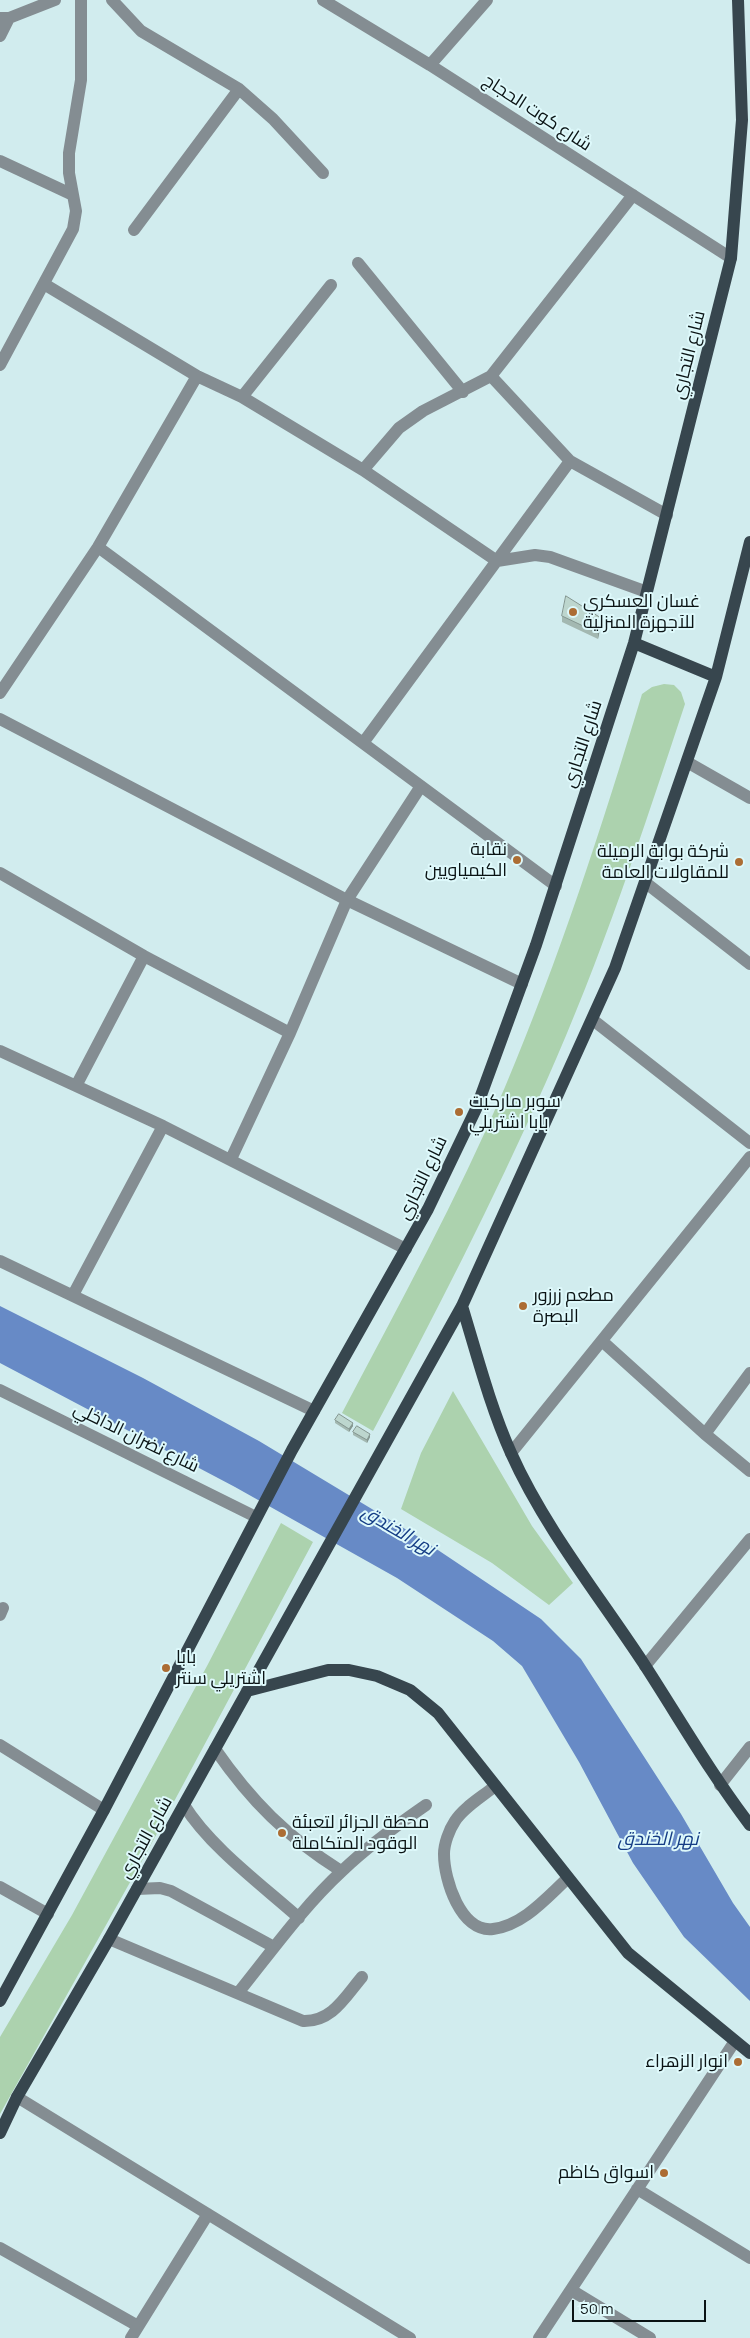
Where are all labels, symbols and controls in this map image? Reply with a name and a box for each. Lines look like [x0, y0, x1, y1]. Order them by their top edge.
street label: شارع كوت الحجاج [479, 70, 595, 156]
street label: شارع التجاري [668, 308, 710, 402]
place label: غسان العسكري للآجهزة المنزلية [583, 591, 700, 634]
marker: غسان العسكري للآجهزة المنزلية [567, 606, 579, 618]
street label: شارع التجاري [559, 698, 607, 790]
place label: نقابة الكيمياويين [425, 839, 507, 882]
place label: شركة بوابة الرميلة للمقاولات العامة [597, 841, 729, 884]
marker: نقابة الكيمياويين [511, 854, 523, 866]
marker: شركة بوابة الرميلة للمقاولات العامة [733, 856, 745, 868]
place label: سوبر ماركيت بابا اشتريلي [469, 1091, 561, 1134]
marker: سوبر ماركيت بابا اشتريلي [453, 1106, 465, 1118]
street label: شارع التجاري [393, 1133, 453, 1223]
place label: مطعم زرزور البصرة [533, 1285, 614, 1328]
marker: مطعم زرزور البصرة [517, 1300, 529, 1312]
street label: شارع نضران الداخلي [70, 1398, 202, 1478]
water label: نهر الخندق [357, 1501, 439, 1561]
place label: بابا اشتريلي سنتر [176, 1647, 266, 1690]
marker: بابا اشتريلي سنتر [160, 1662, 172, 1674]
street label: شارع التجاري [115, 1793, 177, 1883]
place label: محطة الجزائر لتعبئة الوقود المتكاملة [292, 1812, 429, 1855]
marker: محطة الجزائر لتعبئة الوقود المتكاملة [276, 1827, 288, 1839]
water label: نهر الخندق [617, 1829, 699, 1851]
place label: انوار الزهراء [645, 2051, 728, 2073]
marker: انوار الزهراء [732, 2056, 744, 2068]
place label: اسواق كاظم [558, 2162, 654, 2184]
marker: اسواق كاظم [658, 2167, 670, 2179]
scale bar [575, 2290, 709, 2322]
text: 50 m [580, 2298, 614, 2319]

